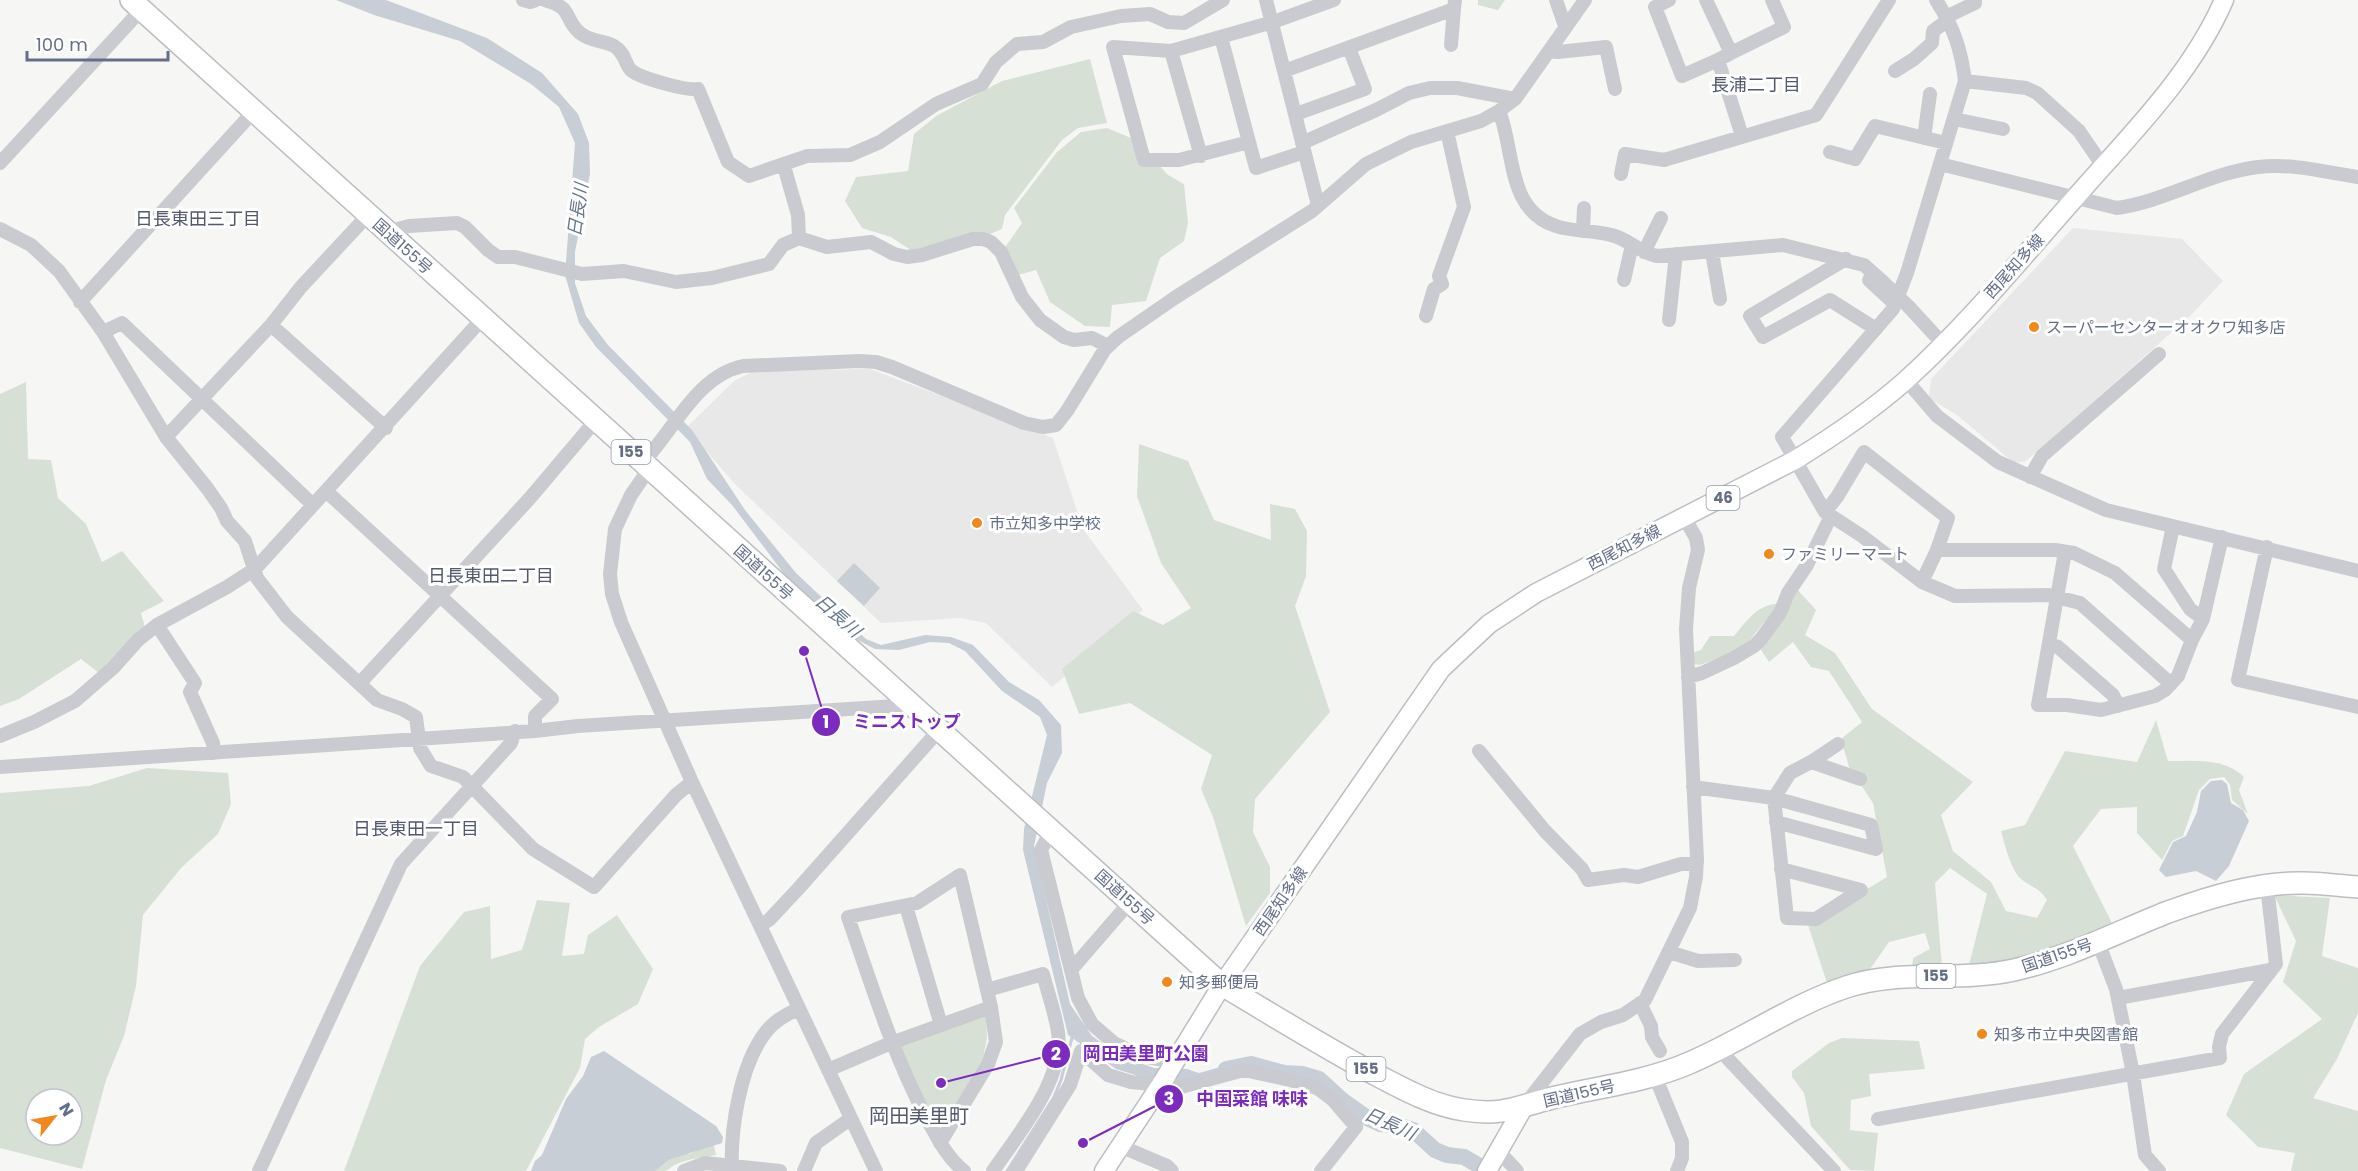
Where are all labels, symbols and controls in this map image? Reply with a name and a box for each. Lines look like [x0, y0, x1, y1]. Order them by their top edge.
scale bar [27, 24, 168, 62]
text: 100 m [36, 32, 88, 57]
district label: 長浦二丁目 [1711, 72, 1801, 97]
water label: 日長川 [561, 179, 594, 238]
district label: 日長東田三丁目 [135, 206, 261, 231]
street label: 国道155号 [368, 213, 438, 279]
street label: 西尾知多線 [1979, 229, 2050, 304]
place label: スーパーセンターオオクワ知多店 [2046, 316, 2286, 339]
marker: スーパーセンターオオクワ知多店 [2027, 320, 2041, 334]
road number: 155 [612, 440, 650, 464]
road number: 46 [1706, 486, 1740, 510]
place label: 市立知多中学校 [989, 512, 1101, 535]
marker: 市立知多中学校 [970, 516, 984, 530]
street label: 西尾知多線 [1583, 519, 1665, 576]
street label: 国道155号 [729, 539, 799, 605]
place label: ファミリーマート [1781, 543, 1909, 566]
marker: ファミリーマート [1762, 547, 1776, 561]
district label: 日長東田二丁目 [428, 563, 554, 588]
water label: 日長川 [810, 588, 868, 644]
callout: ミニストップ [811, 704, 973, 740]
text: 1 [823, 709, 829, 734]
text: ミニストップ [853, 709, 961, 734]
district label: 日長東田一丁目 [353, 816, 479, 841]
street label: 西尾知多線 [1248, 862, 1313, 941]
street label: 国道155号 [1090, 864, 1160, 930]
street label: 国道155号 [2019, 933, 2096, 978]
road number: 155 [1916, 964, 1956, 988]
place label: 知多郵便局 [1179, 971, 1259, 994]
marker: 知多郵便局 [1160, 975, 1174, 989]
place label: 知多市立中央図書館 [1994, 1023, 2138, 1046]
marker: 知多市立中央図書館 [1975, 1027, 1989, 1041]
callout: 岡田美里町公園 [1041, 1036, 1221, 1072]
text: 2 [1051, 1041, 1061, 1066]
text: 岡田美里町公園 [1083, 1041, 1209, 1066]
road number: 155 [1346, 1057, 1386, 1081]
street label: 国道155号 [1541, 1074, 1617, 1113]
callout: 中国菜館 味味 [1154, 1081, 1320, 1117]
text: 3 [1164, 1086, 1174, 1111]
text: 中国菜館 味味 [1196, 1086, 1308, 1111]
north arrow [24, 1087, 84, 1147]
text: N [53, 1098, 79, 1121]
water label: 日長川 [1360, 1101, 1422, 1147]
district label: 岡田美里町 [869, 1102, 969, 1130]

